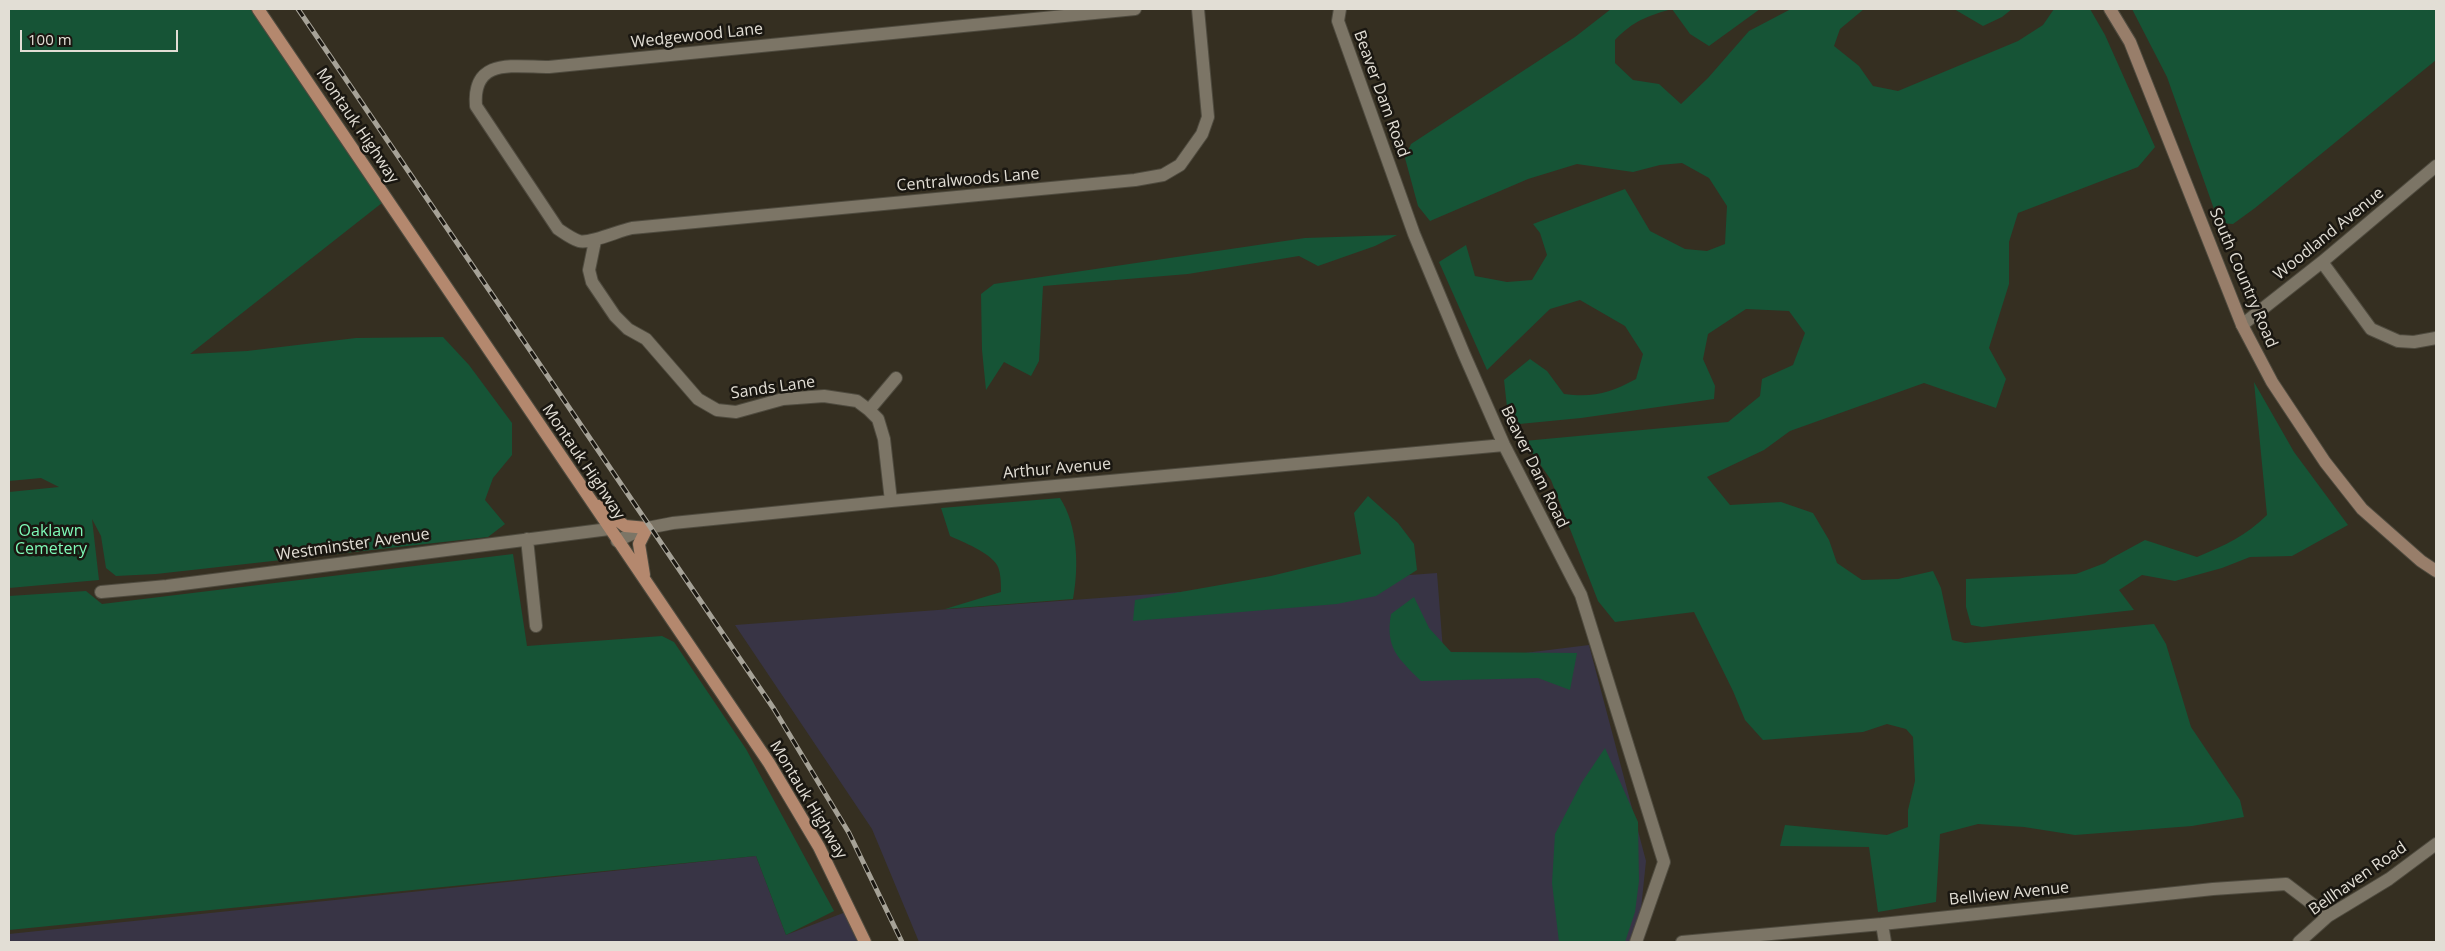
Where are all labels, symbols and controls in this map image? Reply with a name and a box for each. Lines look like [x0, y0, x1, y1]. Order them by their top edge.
scale bar [22, 20, 180, 52]
street label: Wedgewood Lane [630, 20, 764, 52]
street label: Beaver Dam Road [1349, 28, 1413, 160]
text: 100 m [28, 29, 72, 49]
street label: Montauk Highway [311, 65, 403, 187]
street label: Centralwoods Lane [896, 164, 1040, 196]
street label: Woodland Avenue [2270, 184, 2388, 284]
street label: South Country Road [2205, 205, 2281, 351]
street label: Sands Lane [730, 373, 816, 403]
street label: Montauk Highway [537, 401, 629, 523]
street label: Beaver Dam Road [1496, 403, 1572, 531]
street label: Arthur Avenue [1002, 455, 1112, 483]
park label: Oaklawn Cemetery [15, 521, 87, 559]
street label: Westminster Avenue [275, 525, 431, 565]
street label: Montauk Highway [765, 737, 851, 863]
street label: Bellhaven Road [2305, 838, 2411, 920]
street label: Bellview Avenue [1948, 878, 2070, 910]

